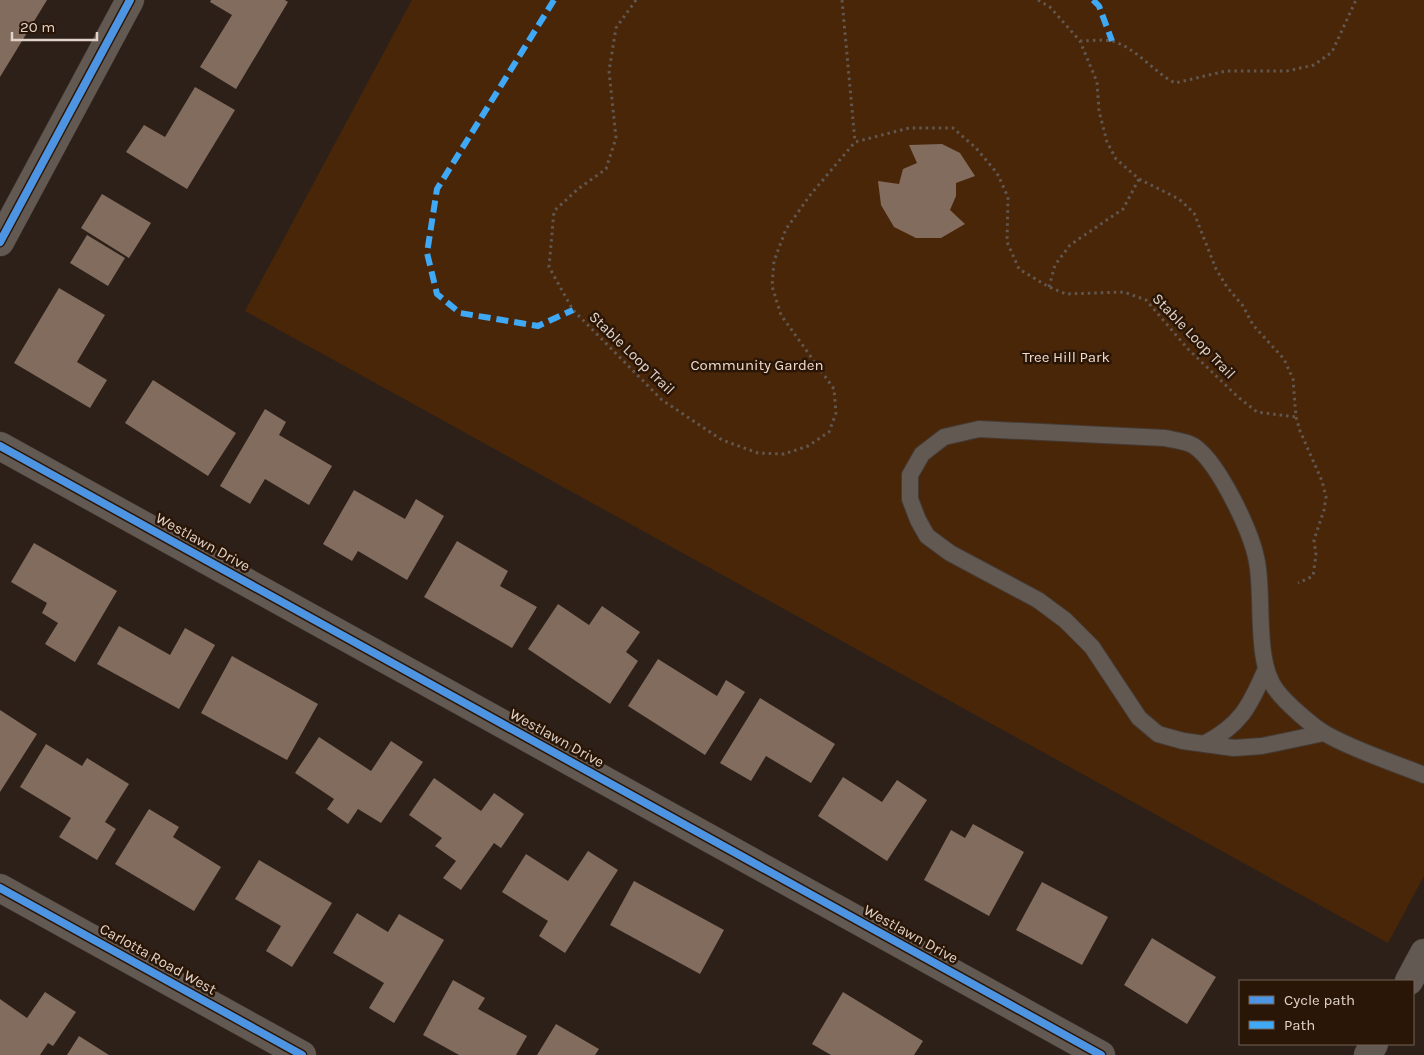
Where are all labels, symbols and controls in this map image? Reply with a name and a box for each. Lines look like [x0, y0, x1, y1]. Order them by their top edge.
scale bar [12, 10, 98, 42]
text: 20 m [20, 18, 55, 36]
street label: Stable Loop Trail [1149, 290, 1239, 382]
street label: Stable Loop Trail [586, 308, 678, 398]
park label: Tree Hill Park [1022, 348, 1110, 366]
park label: Community Garden [690, 356, 824, 374]
street label: Westlawn Drive [153, 509, 253, 575]
street label: Westlawn Drive [507, 705, 607, 771]
street label: Westlawn Drive [861, 901, 961, 967]
street label: Carlotta Road West [97, 919, 220, 999]
legend [1239, 980, 1414, 1045]
text: Cycle path [1284, 991, 1355, 1009]
text: Path [1284, 1016, 1315, 1034]

